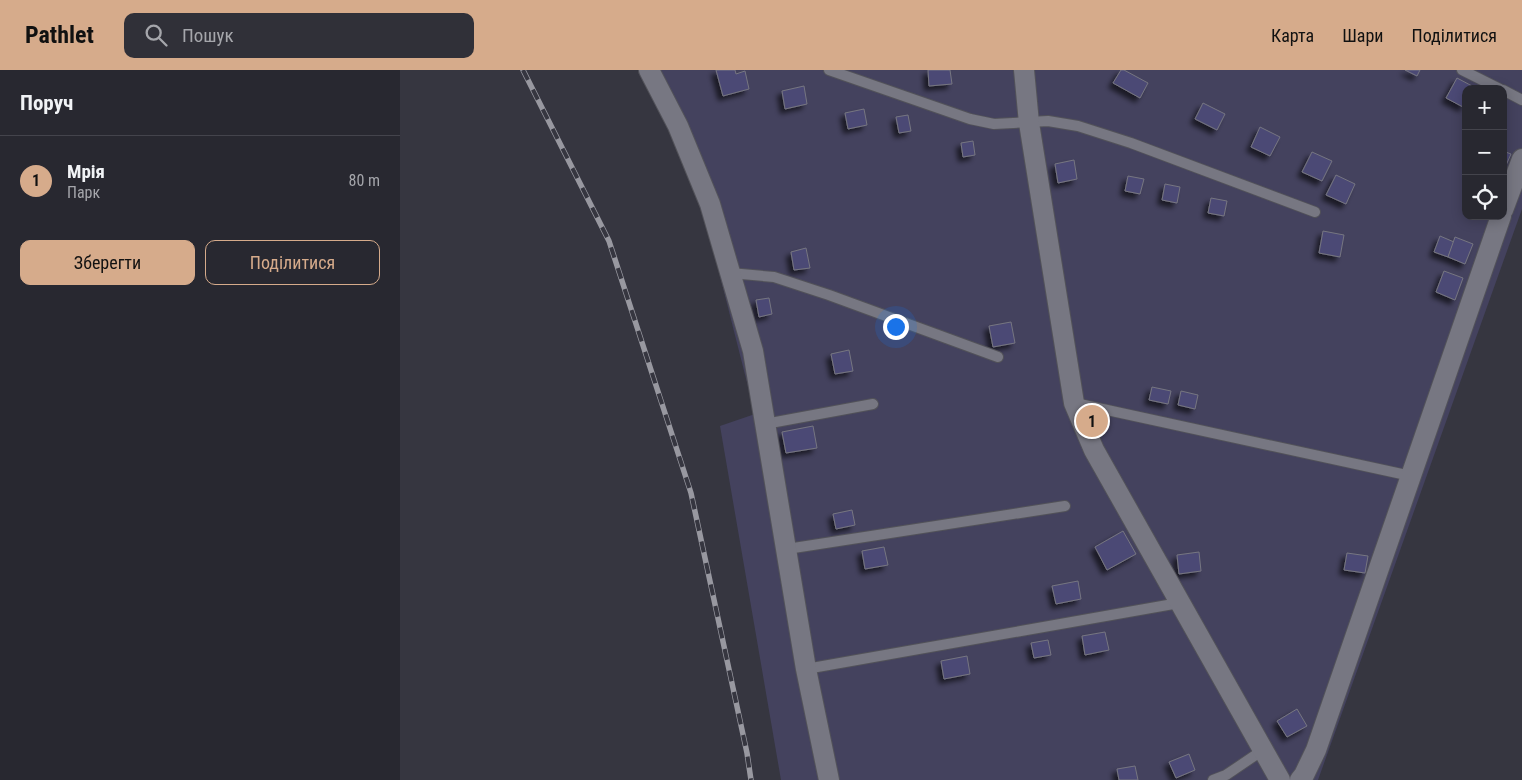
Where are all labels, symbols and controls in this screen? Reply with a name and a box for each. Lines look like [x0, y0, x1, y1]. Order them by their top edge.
search box [124, 13, 474, 58]
text: Pathlet [25, 21, 94, 49]
icon: search [142, 21, 170, 49]
text: Пошук [182, 24, 234, 47]
text: Карта [1271, 25, 1314, 46]
text: Шари [1342, 25, 1383, 46]
text: Поділитися [1411, 25, 1497, 46]
map controls [1462, 85, 1507, 220]
button: + [1462, 85, 1507, 130]
text: Поруч [20, 91, 73, 115]
button: − [1462, 130, 1507, 175]
text: Мрія [67, 160, 105, 183]
text: 1 [32, 171, 40, 190]
text: 80 m [348, 171, 380, 190]
button: locate [1462, 175, 1507, 220]
text: Парк [67, 183, 100, 202]
button: Зберегти [20, 240, 195, 285]
button: Поділитися [205, 240, 380, 285]
your location [883, 314, 909, 340]
pin: 1 [1076, 402, 1108, 440]

